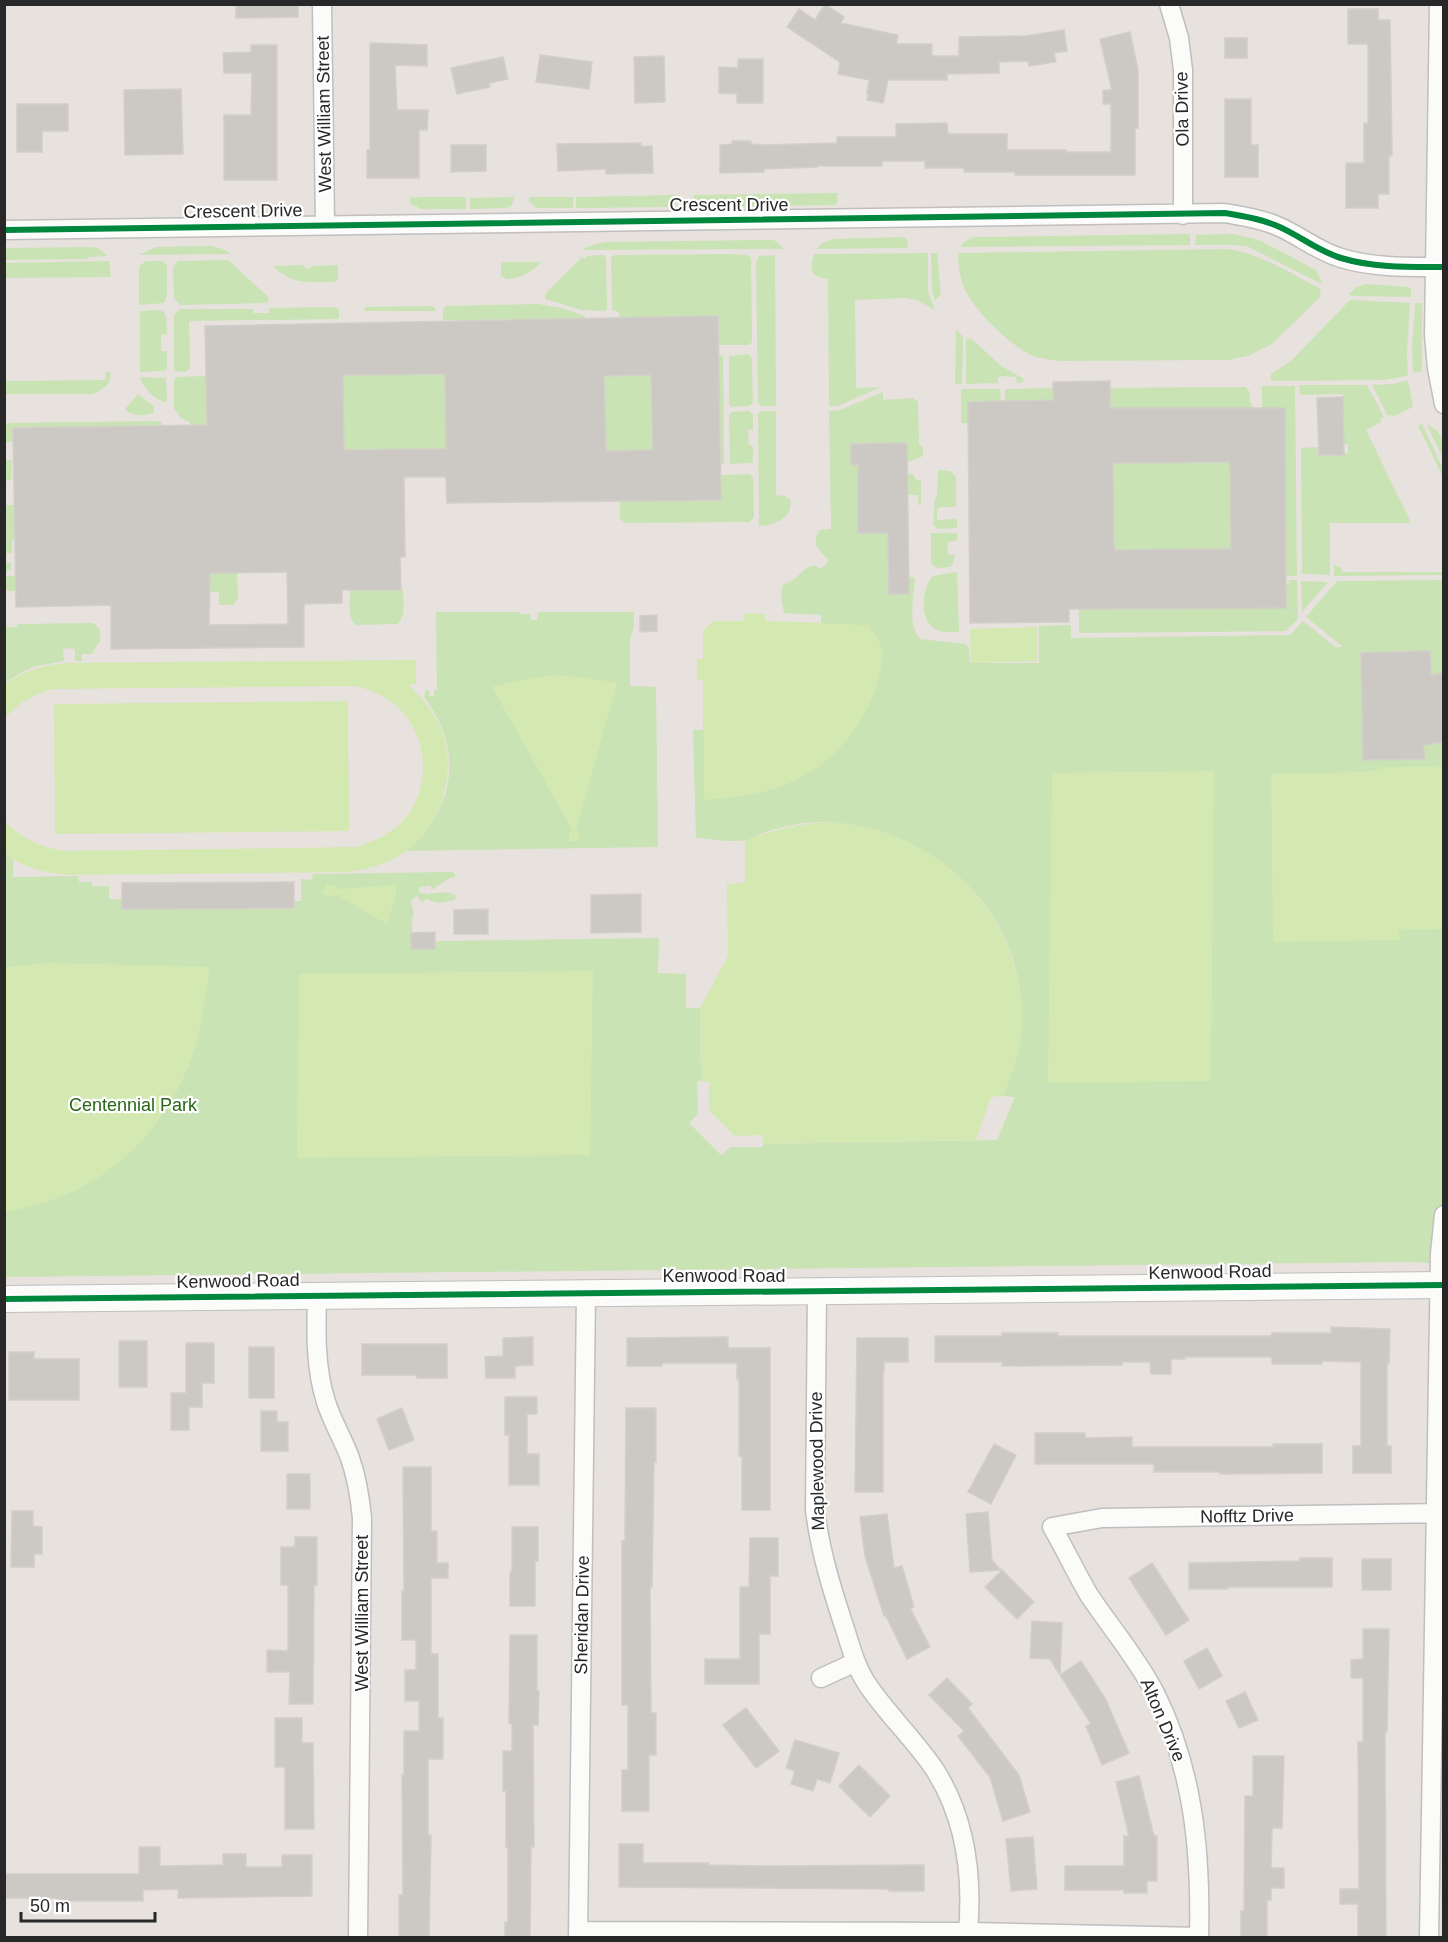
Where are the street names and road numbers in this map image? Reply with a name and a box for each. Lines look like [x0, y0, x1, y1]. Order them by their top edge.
street label: West William Street [313, 35, 335, 193]
street label: Ola Drive [1171, 71, 1193, 147]
street label: Crescent Drive [669, 195, 789, 215]
street label: Crescent Drive [183, 200, 303, 222]
street label: Kenwood Road [1148, 1261, 1272, 1283]
street label: Kenwood Road [662, 1266, 786, 1286]
street label: Kenwood Road [176, 1270, 300, 1292]
street label: Maplewood Drive [806, 1391, 828, 1531]
street label: Nofftz Drive [1200, 1505, 1294, 1527]
street label: West William Street [352, 1535, 372, 1691]
street label: Sheridan Drive [571, 1555, 593, 1675]
street label: Alton Drive [1137, 1676, 1189, 1764]

